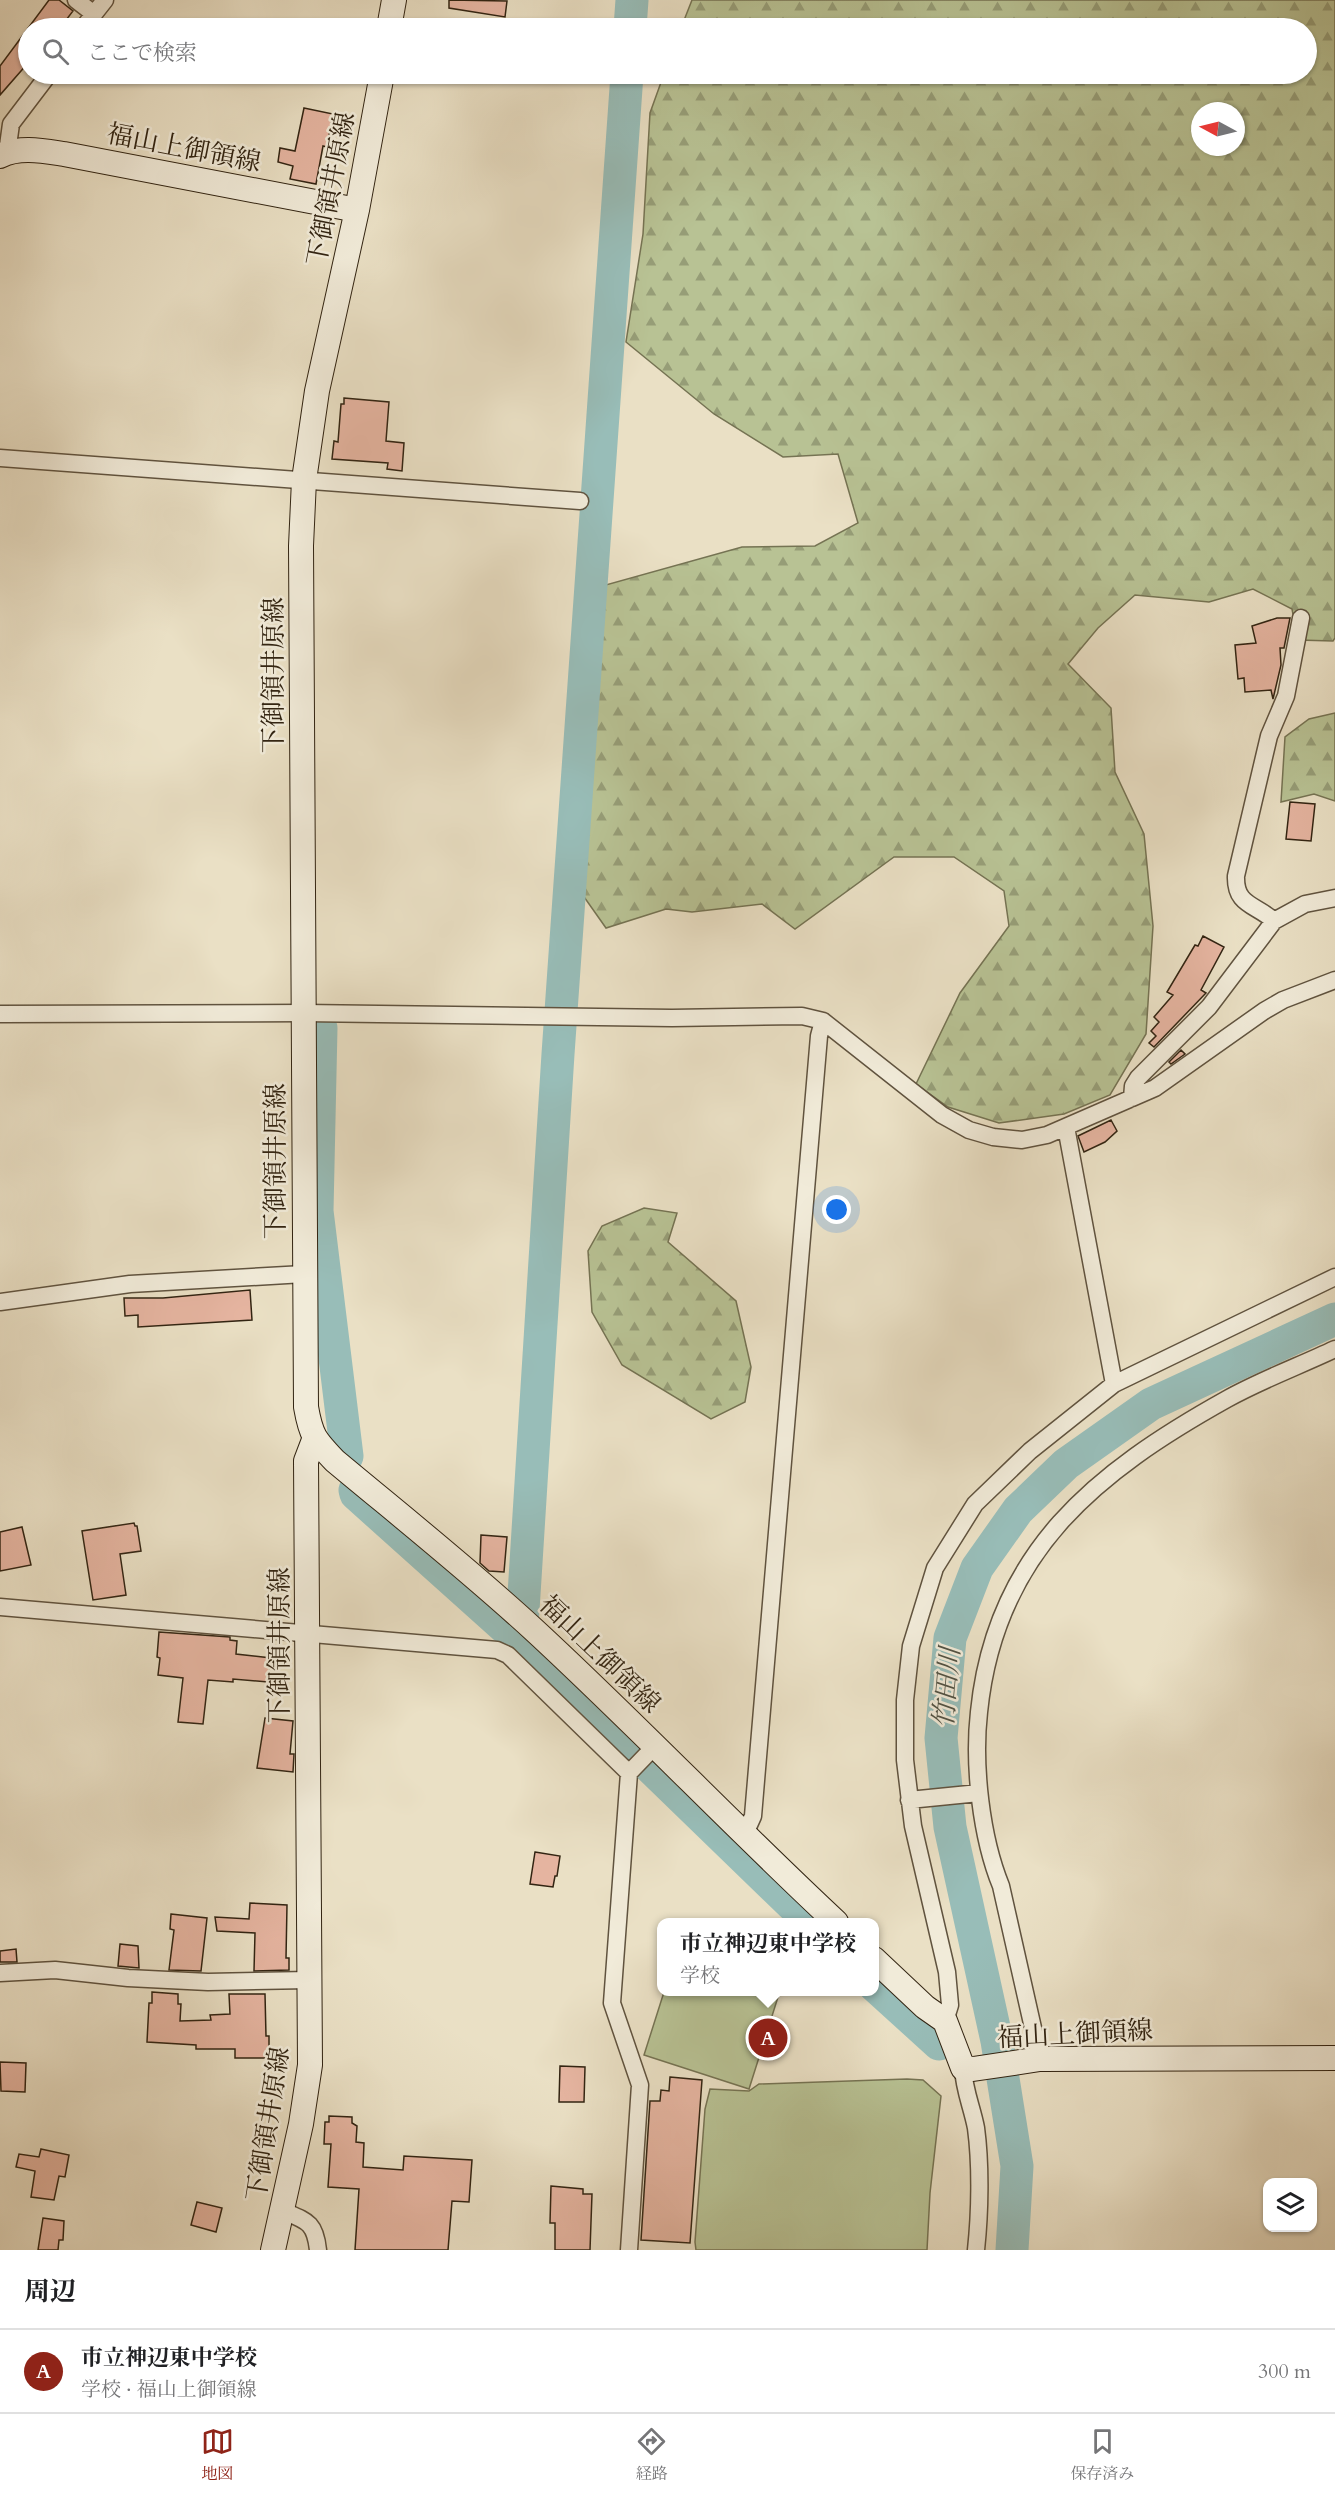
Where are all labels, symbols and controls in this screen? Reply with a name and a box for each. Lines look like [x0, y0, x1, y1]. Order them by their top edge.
search box [18, 18, 1317, 84]
icon: search [39, 35, 72, 68]
text: ここで検索 [87, 38, 197, 68]
north arrow [1191, 102, 1245, 156]
street label: 下御領井原線 [299, 109, 363, 269]
street label: 福山上御領線 [104, 116, 264, 180]
street label: 下御領井原線 [256, 597, 291, 753]
street label: 下御領井原線 [258, 1083, 293, 1239]
your location [822, 1195, 851, 1224]
street label: 下御領井原線 [262, 1567, 297, 1723]
street label: 福山上御領線 [532, 1587, 668, 1721]
water label: 竹田川 [925, 1643, 969, 1730]
popup [657, 1918, 879, 1996]
text: 市立神辺東中学校 [680, 1929, 856, 1959]
text: 学校 [680, 1962, 720, 1989]
street label: 福山上御領線 [996, 2012, 1154, 2056]
pin: A [748, 2016, 788, 2060]
street label: 下御領井原線 [239, 2044, 297, 2204]
map controls [1263, 2178, 1317, 2232]
button: layers [1263, 2178, 1317, 2232]
text: 周辺 [24, 2274, 76, 2309]
text: 市立神辺東中学校 [81, 2343, 257, 2373]
text: A [36, 2358, 51, 2385]
text: 300 m [1258, 2358, 1311, 2385]
text: 学校 · 福山上御領線 [81, 2376, 257, 2403]
tab: 地図 [201, 2425, 234, 2485]
tab: 経路 [635, 2425, 668, 2485]
tab: 保存済み [1070, 2425, 1134, 2485]

